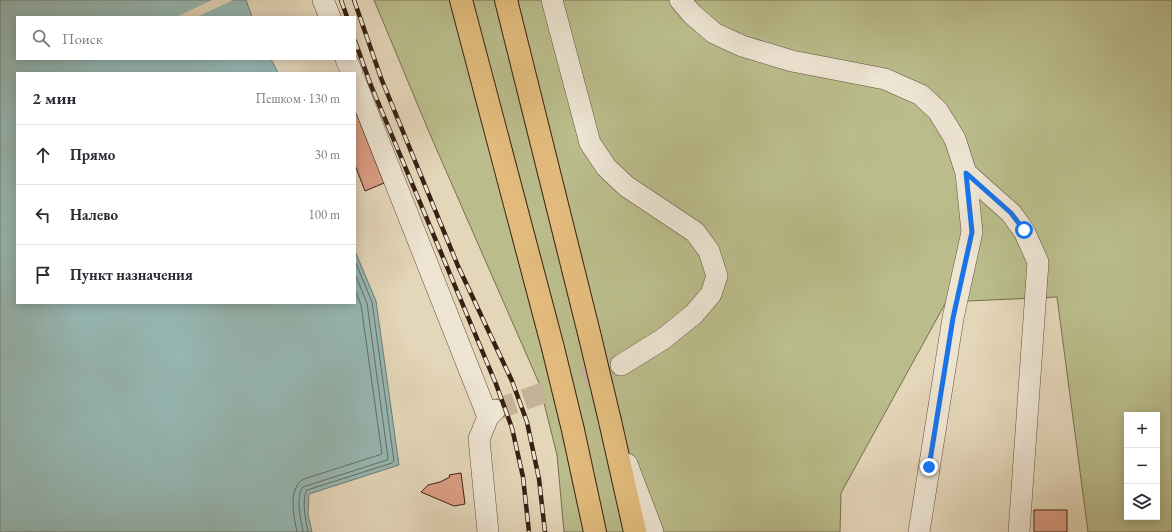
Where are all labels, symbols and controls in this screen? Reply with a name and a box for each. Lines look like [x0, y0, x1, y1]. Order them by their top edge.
search box [16, 16, 356, 60]
icon: search [30, 27, 52, 49]
text: Поиск [62, 29, 103, 48]
text: 2 мин [32, 87, 76, 109]
text: Пешком · 130 m [256, 90, 340, 107]
icon: ahead [32, 144, 54, 166]
text: Прямо [70, 145, 115, 164]
text: 30 m [315, 146, 340, 163]
icon: left [32, 204, 54, 226]
text: Налево [70, 205, 118, 224]
text: 100 m [309, 206, 340, 223]
route start [1015, 221, 1033, 239]
icon: arrive [32, 264, 54, 286]
text: Пункт назначения [70, 265, 193, 284]
map controls [1124, 412, 1160, 520]
button: + [1124, 412, 1160, 448]
button: − [1124, 448, 1160, 484]
route end [920, 458, 938, 476]
button: layers [1124, 484, 1160, 520]

